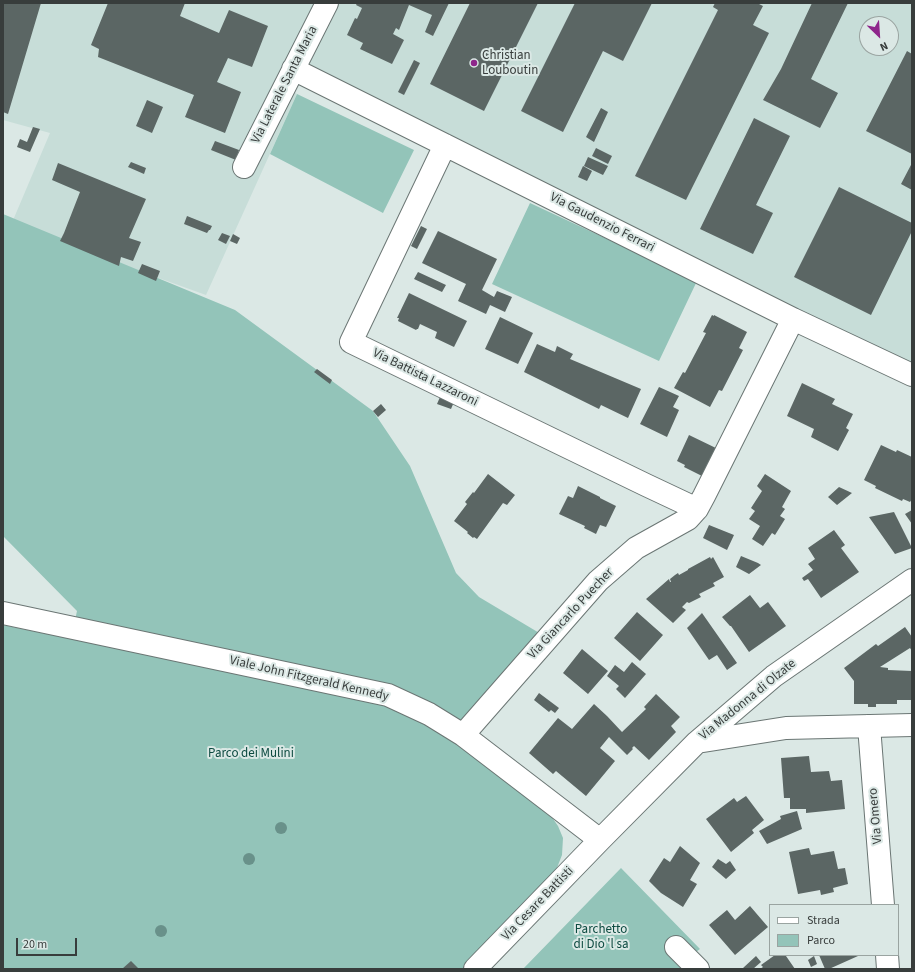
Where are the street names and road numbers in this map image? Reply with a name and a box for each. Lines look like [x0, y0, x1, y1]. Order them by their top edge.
street label: Via Laterale Santa Maria [249, 24, 321, 146]
street label: Via Gaudenzio Ferrari [547, 190, 657, 256]
street label: Via Battista Lazzaroni [370, 346, 480, 410]
street label: Via Giancarlo Puecher [525, 565, 617, 663]
street label: Viale John Fitzgerald Kennedy [228, 653, 390, 705]
street label: Via Madonna di Olzate [696, 656, 800, 744]
street label: Via Omero [866, 787, 886, 845]
street label: Via Cesare Battisti [499, 864, 577, 944]

